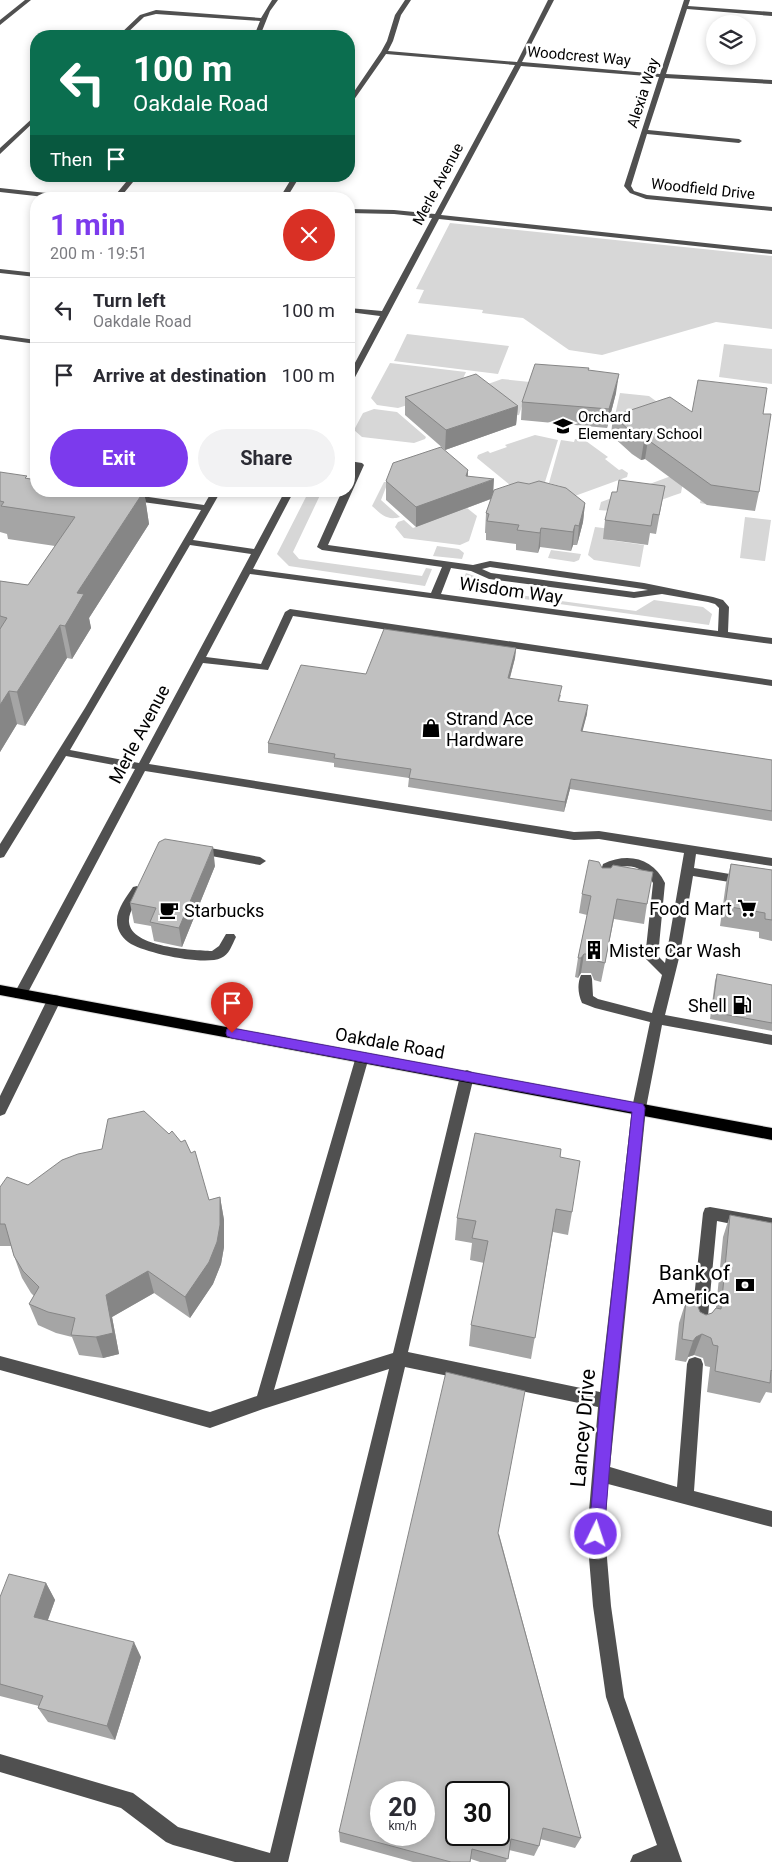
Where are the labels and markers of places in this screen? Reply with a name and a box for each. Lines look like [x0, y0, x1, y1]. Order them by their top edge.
place label: Orchard Elementary School [578, 408, 702, 443]
school or university icon: Orchard Elementary School [552, 415, 574, 437]
place label: Strand Ace Hardware [446, 708, 533, 750]
shop icon: Strand Ace Hardware [420, 717, 442, 739]
supermarket icon: Food Mart [736, 897, 758, 919]
place label: Food Mart [649, 898, 732, 919]
cafe icon: Starbucks [158, 899, 180, 921]
place label: Starbucks [184, 900, 264, 921]
building icon: Mister Car Wash [583, 939, 605, 961]
place label: Mister Car Wash [609, 940, 741, 961]
pin [211, 982, 253, 1033]
fuel station icon: Shell [731, 994, 753, 1016]
place label: Shell [688, 995, 727, 1016]
place label: Bank of America [652, 1261, 731, 1309]
bank icon: Bank of America [734, 1274, 756, 1296]

